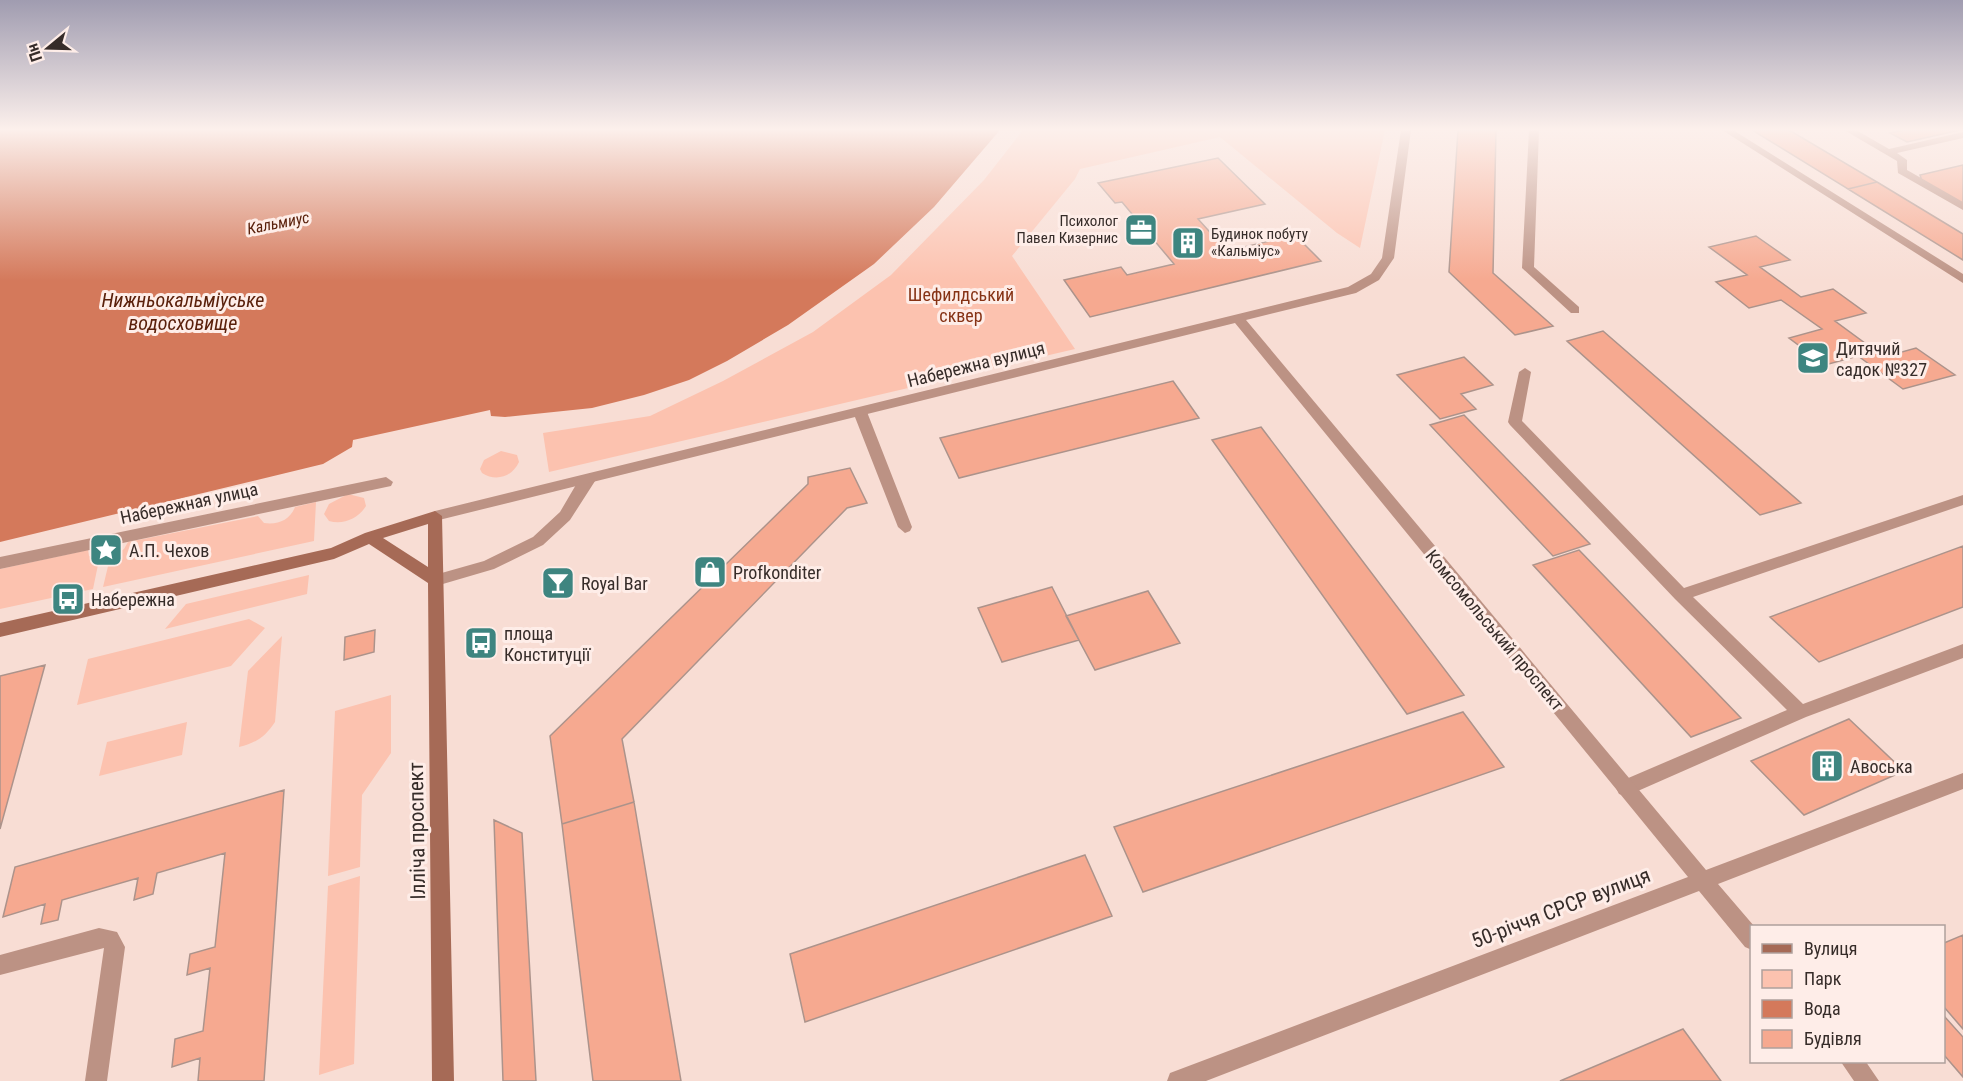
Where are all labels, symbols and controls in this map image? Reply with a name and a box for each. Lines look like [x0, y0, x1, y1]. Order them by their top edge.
north arrow [18, 18, 78, 78]
text: Пн [22, 41, 46, 64]
water label: Кальмиус [245, 208, 311, 238]
place label: Психолог Павел Кизернис [1017, 212, 1118, 247]
office icon: Психолог Павел Кизернис [1123, 212, 1159, 248]
building icon: Будинок побуту «Кальміус» [1170, 225, 1206, 261]
place label: Будинок побуту «Кальміус» [1211, 225, 1308, 260]
park label: Шефилдський сквер [908, 284, 1014, 326]
water label: Нижньокальміуське водосховище [102, 288, 264, 335]
street label: Набережна вулиця [905, 337, 1047, 391]
place label: Дитячий садок №327 [1836, 338, 1927, 380]
school or university icon: Дитячий садок №327 [1795, 340, 1831, 376]
street label: Набережная улица [118, 478, 260, 528]
place icon: А.П. Чехов [88, 532, 124, 568]
place label: А.П. Чехов [129, 540, 209, 561]
street label: Комсомольський проспект [1422, 545, 1569, 715]
shop icon: Profkonditer [692, 554, 728, 590]
place label: Profkonditer [733, 562, 822, 583]
bar icon: Royal Bar [540, 565, 576, 601]
place label: Royal Bar [581, 573, 648, 594]
bus stop icon: Набережна [50, 581, 86, 617]
place label: Набережна [91, 589, 175, 610]
place label: площа Конституції [504, 623, 591, 665]
bus stop icon: площа Конституції [463, 625, 499, 661]
building icon: Авоська [1809, 748, 1845, 784]
place label: Авоська [1850, 756, 1913, 777]
street label: Ілліча проспект [404, 762, 430, 900]
street label: 50-річчя СРСР вулиця [1468, 863, 1654, 953]
legend [1750, 925, 1945, 1063]
text: Вулиця [1804, 938, 1858, 959]
text: Парк [1804, 968, 1842, 989]
text: Вода [1804, 998, 1841, 1019]
text: Будівля [1804, 1028, 1862, 1049]

